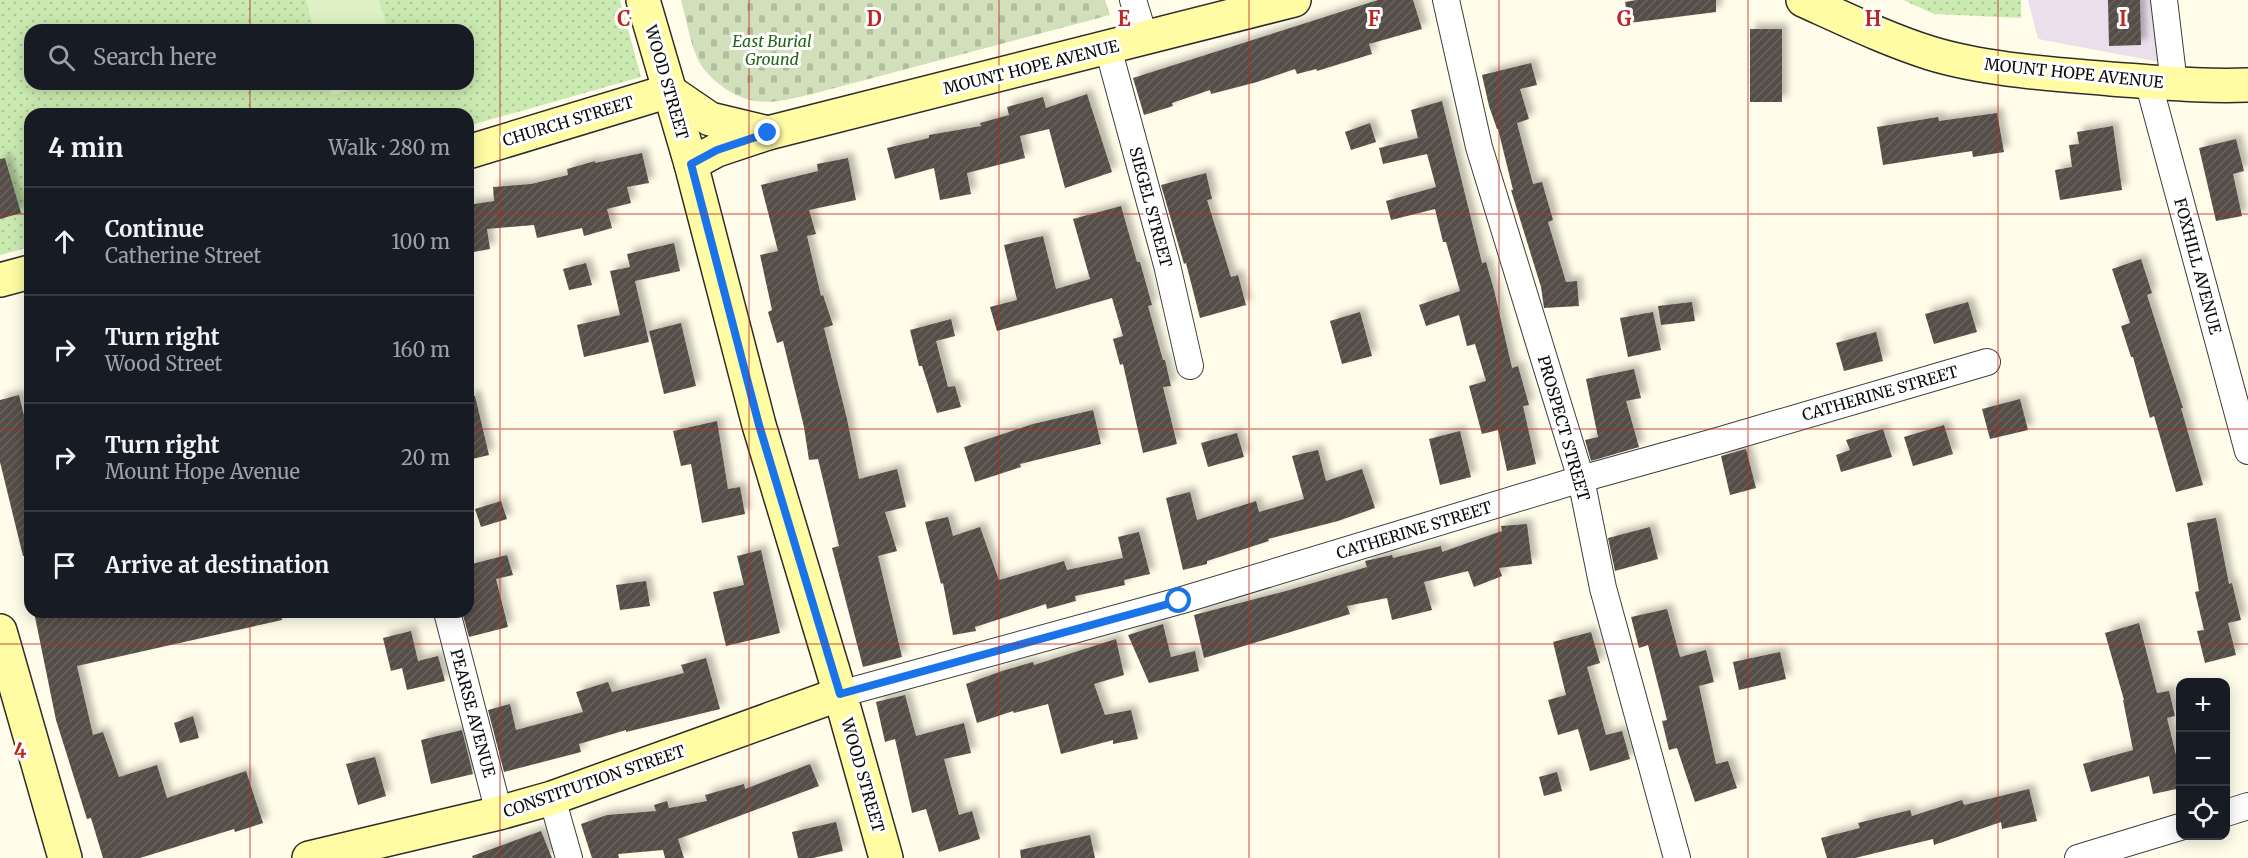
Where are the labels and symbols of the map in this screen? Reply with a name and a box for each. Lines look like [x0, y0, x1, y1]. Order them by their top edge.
text: C [617, 6, 631, 31]
text: D [866, 6, 882, 31]
text: E [1117, 6, 1131, 31]
text: F [1368, 6, 1381, 31]
text: G [1617, 6, 1632, 31]
text: H [1865, 6, 1881, 31]
text: I [2119, 6, 2127, 31]
street label: WOOD STREET [641, 22, 693, 141]
park label: East Burial Ground [732, 31, 812, 69]
street label: MOUNT HOPE AVENUE [941, 35, 1122, 98]
street label: MOUNT HOPE AVENUE [1983, 54, 2165, 92]
street label: CHURCH STREET [500, 92, 636, 150]
route end [754, 119, 780, 145]
street label: SIEGEL STREET [1125, 145, 1177, 269]
street label: FOXHILL AVENUE [2170, 196, 2226, 337]
street label: PROSPECT STREET [1534, 353, 1594, 503]
street label: CATHERINE STREET [1800, 361, 1960, 425]
street label: CATHERINE STREET [1334, 497, 1494, 563]
route start [1165, 587, 1191, 613]
street label: PEARSE AVENUE [446, 647, 500, 780]
street label: WOOD STREET [837, 715, 889, 834]
text: 4 [14, 738, 27, 763]
street label: CONSTITUTION STREET [500, 740, 688, 822]

